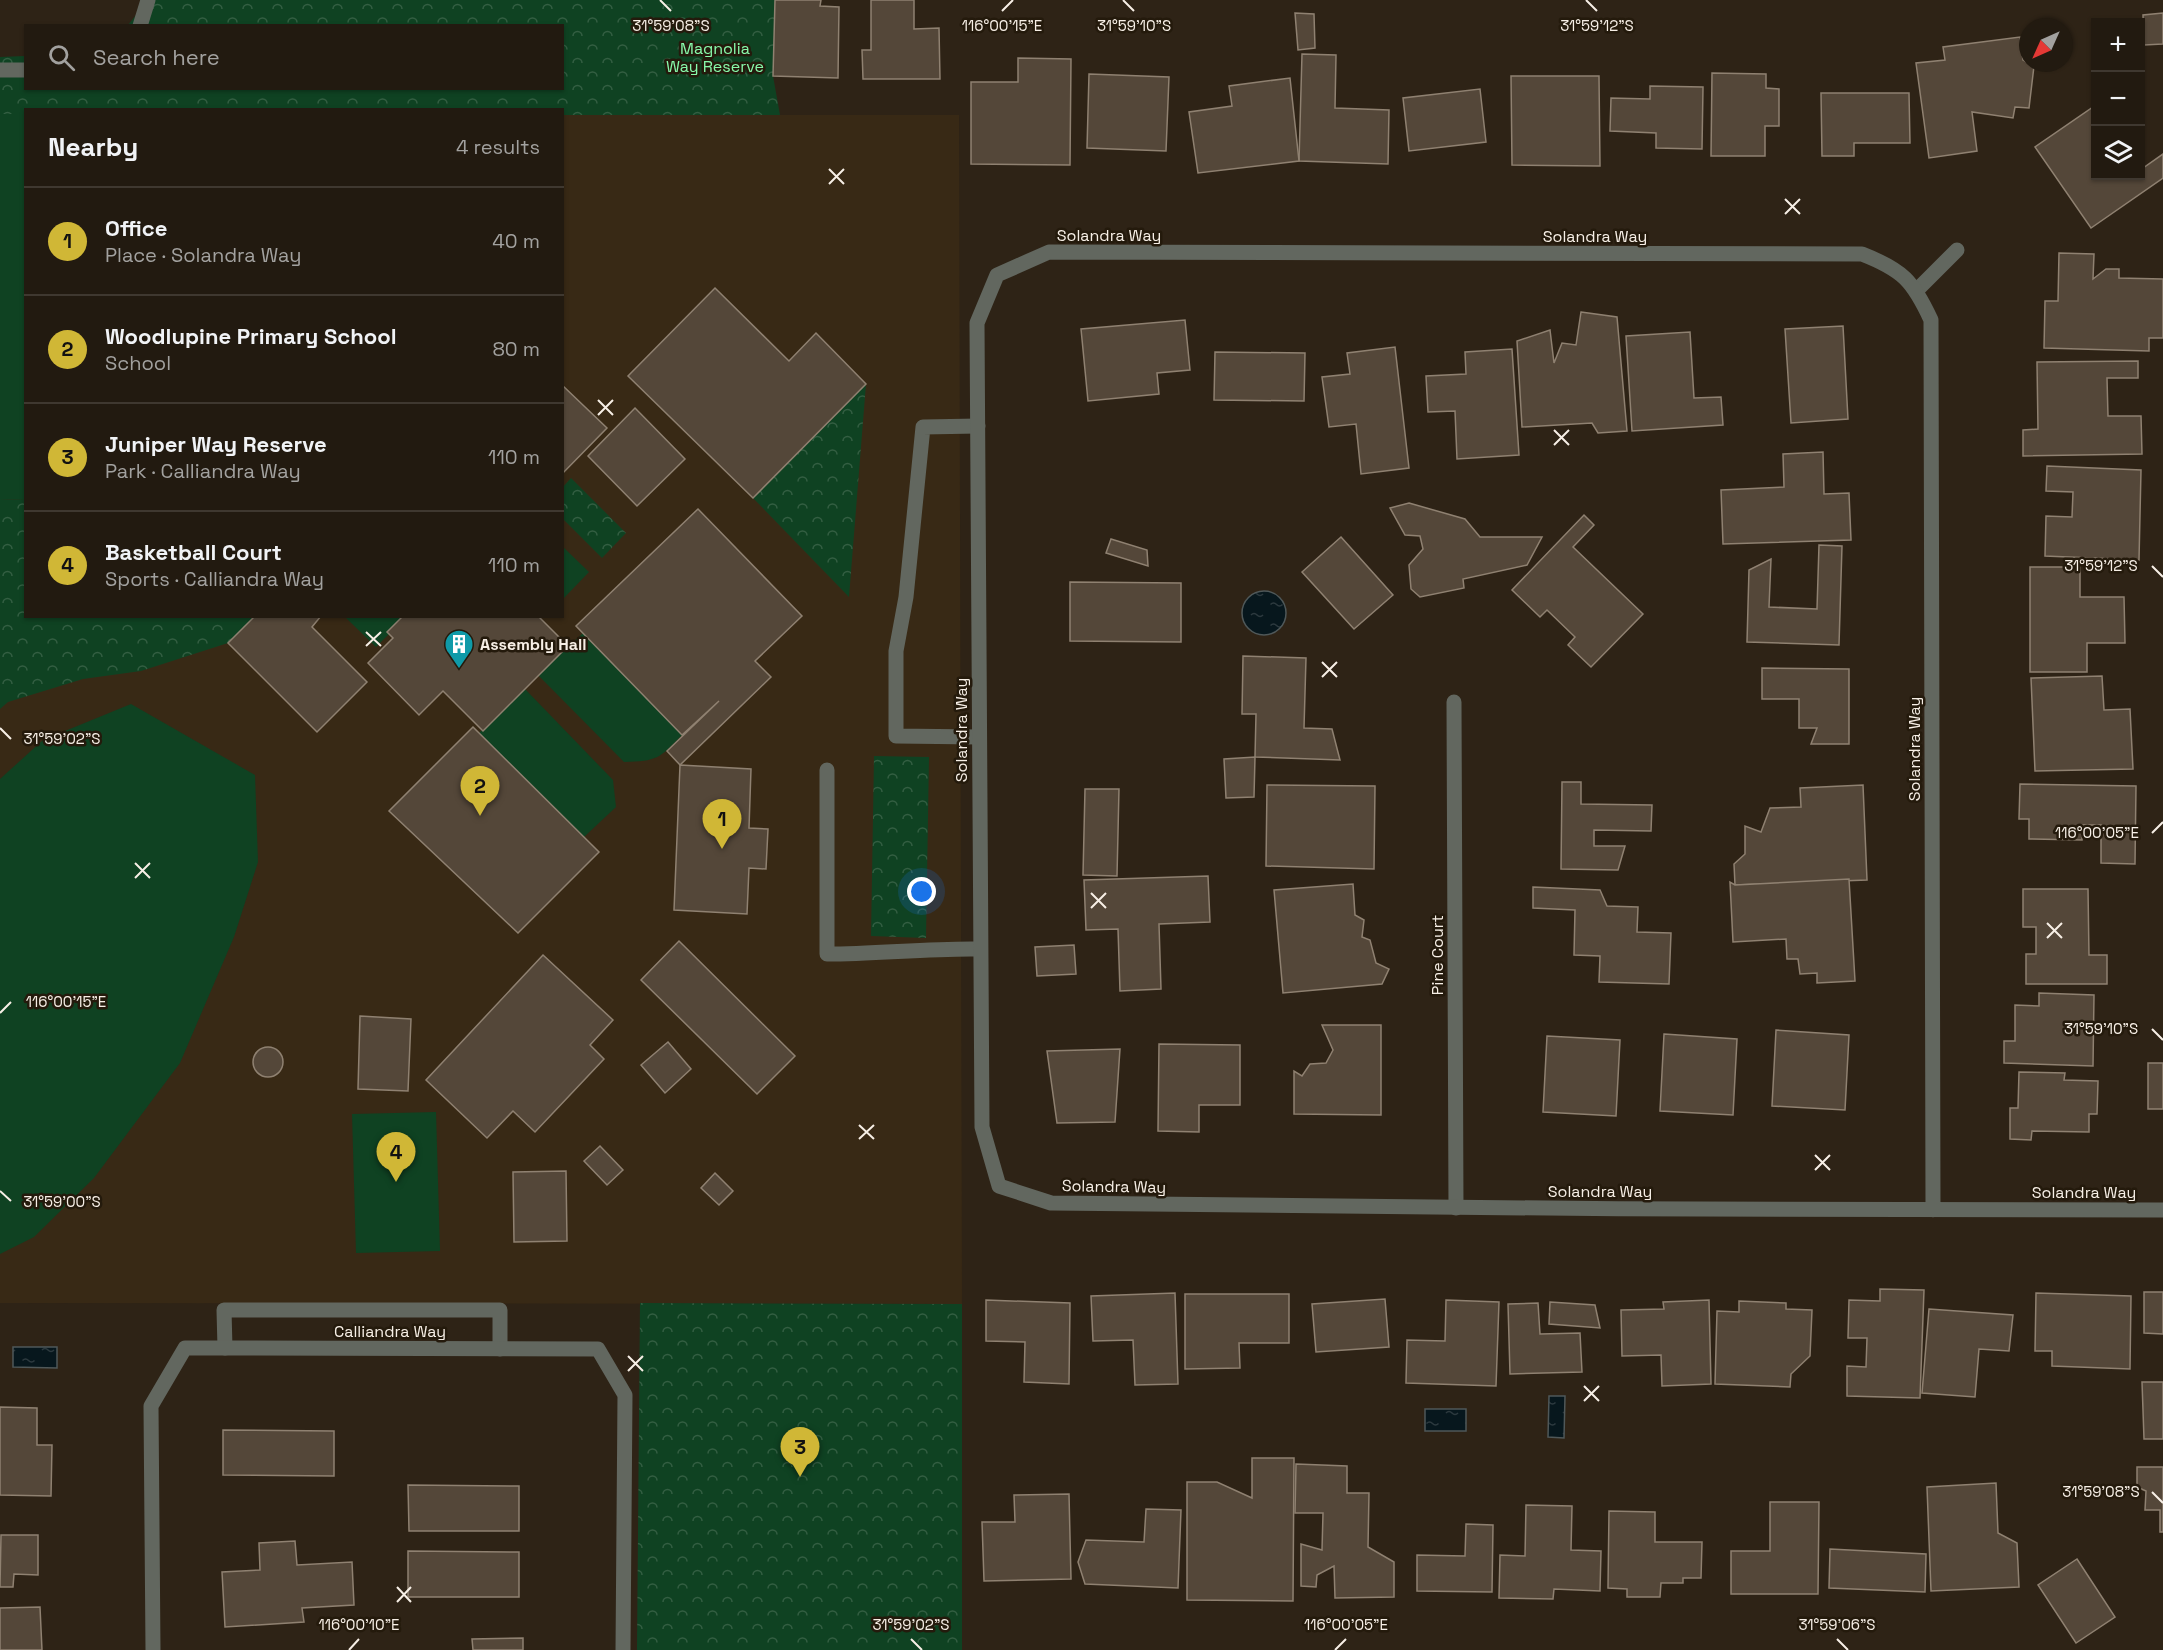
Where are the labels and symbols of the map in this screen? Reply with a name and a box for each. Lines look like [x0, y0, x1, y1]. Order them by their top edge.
text: 31°59'08"S [632, 16, 710, 35]
text: 116°00'15"E [962, 16, 1042, 35]
text: 31°59'10"S [1097, 16, 1171, 35]
text: 31°59'12"S [1560, 16, 1634, 35]
north arrow [2019, 18, 2073, 72]
park label: Magnolia Way Reserve [666, 38, 764, 77]
street label: Solandra Way [1057, 225, 1161, 246]
street label: Solandra Way [1543, 226, 1647, 247]
text: 31°59'12"S [2064, 556, 2138, 575]
building icon: Assembly Hall [443, 628, 475, 670]
place label: Assembly Hall [480, 634, 586, 655]
street label: Solandra Way [951, 678, 972, 782]
street label: Solandra Way [1904, 697, 1925, 801]
text: 31°59'02"S [24, 729, 101, 748]
pin: 2 [460, 766, 500, 816]
pin: 1 [702, 800, 742, 849]
text: 116°00'05"E [2055, 823, 2139, 842]
your location [907, 877, 936, 906]
street label: Pine Court [1427, 915, 1448, 995]
text: 116°00'15"E [26, 992, 106, 1011]
text: 31°59'10"S [2064, 1019, 2138, 1038]
pin: 4 [376, 1132, 416, 1182]
street label: Solandra Way [1062, 1175, 1166, 1198]
street label: Solandra Way [1548, 1181, 1652, 1202]
street label: Solandra Way [2032, 1182, 2136, 1203]
text: 31°59'00"S [23, 1192, 101, 1211]
street label: Calliandra Way [334, 1321, 446, 1342]
pin: 3 [780, 1428, 820, 1477]
text: 31°59'08"S [2062, 1482, 2140, 1501]
text: 116°00'10"E [318, 1615, 400, 1634]
text: 31°59'02"S [873, 1615, 950, 1634]
text: 116°00'05"E [1304, 1615, 1388, 1634]
text: 31°59'06"S [1798, 1615, 1876, 1634]

